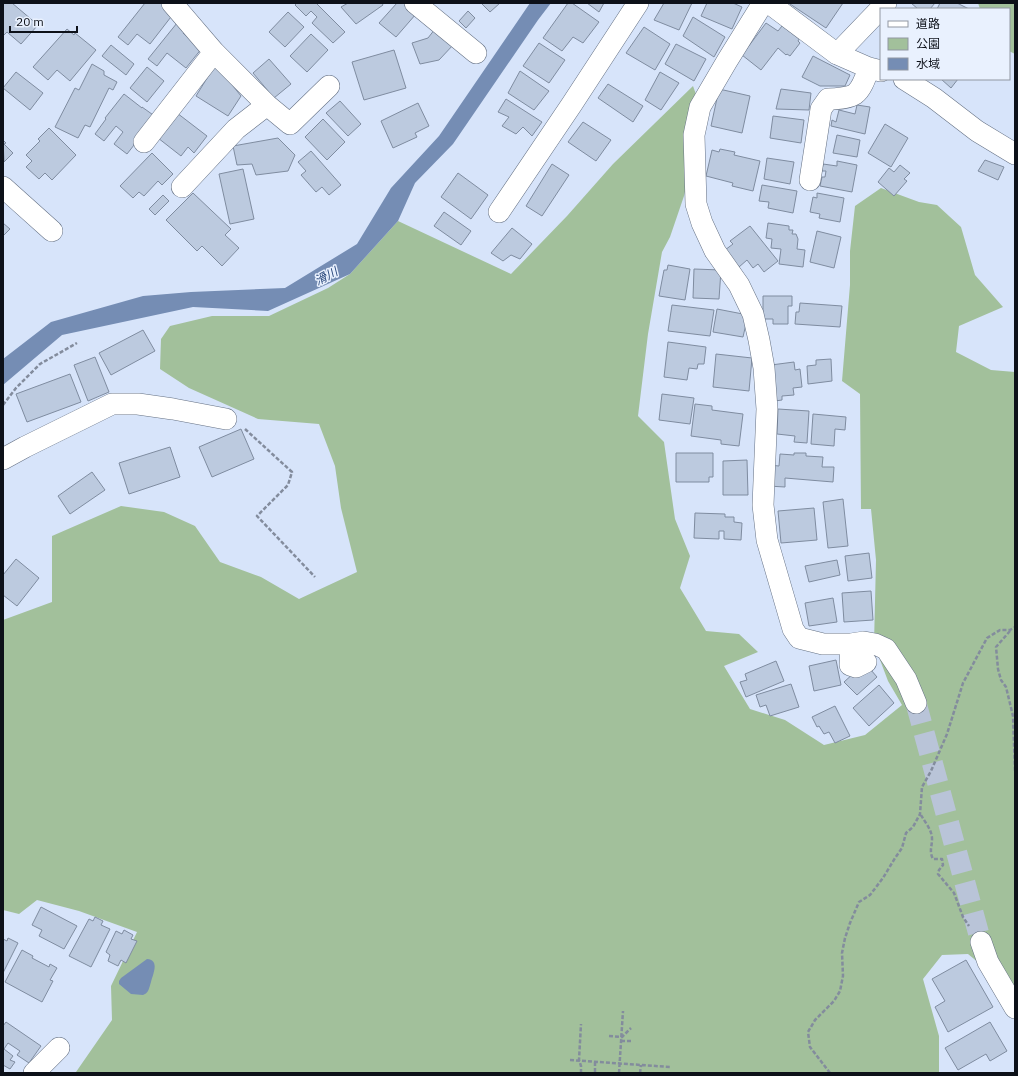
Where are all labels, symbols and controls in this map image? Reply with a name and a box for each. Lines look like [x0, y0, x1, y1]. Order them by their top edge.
scale bar [10, 8, 77, 34]
legend [880, 8, 1010, 80]
text: 20 m [16, 14, 44, 29]
text: 道路 [916, 16, 940, 31]
text: 公園 [916, 36, 940, 51]
text: 水域 [916, 56, 940, 71]
water label: 滑川 [312, 263, 342, 288]

